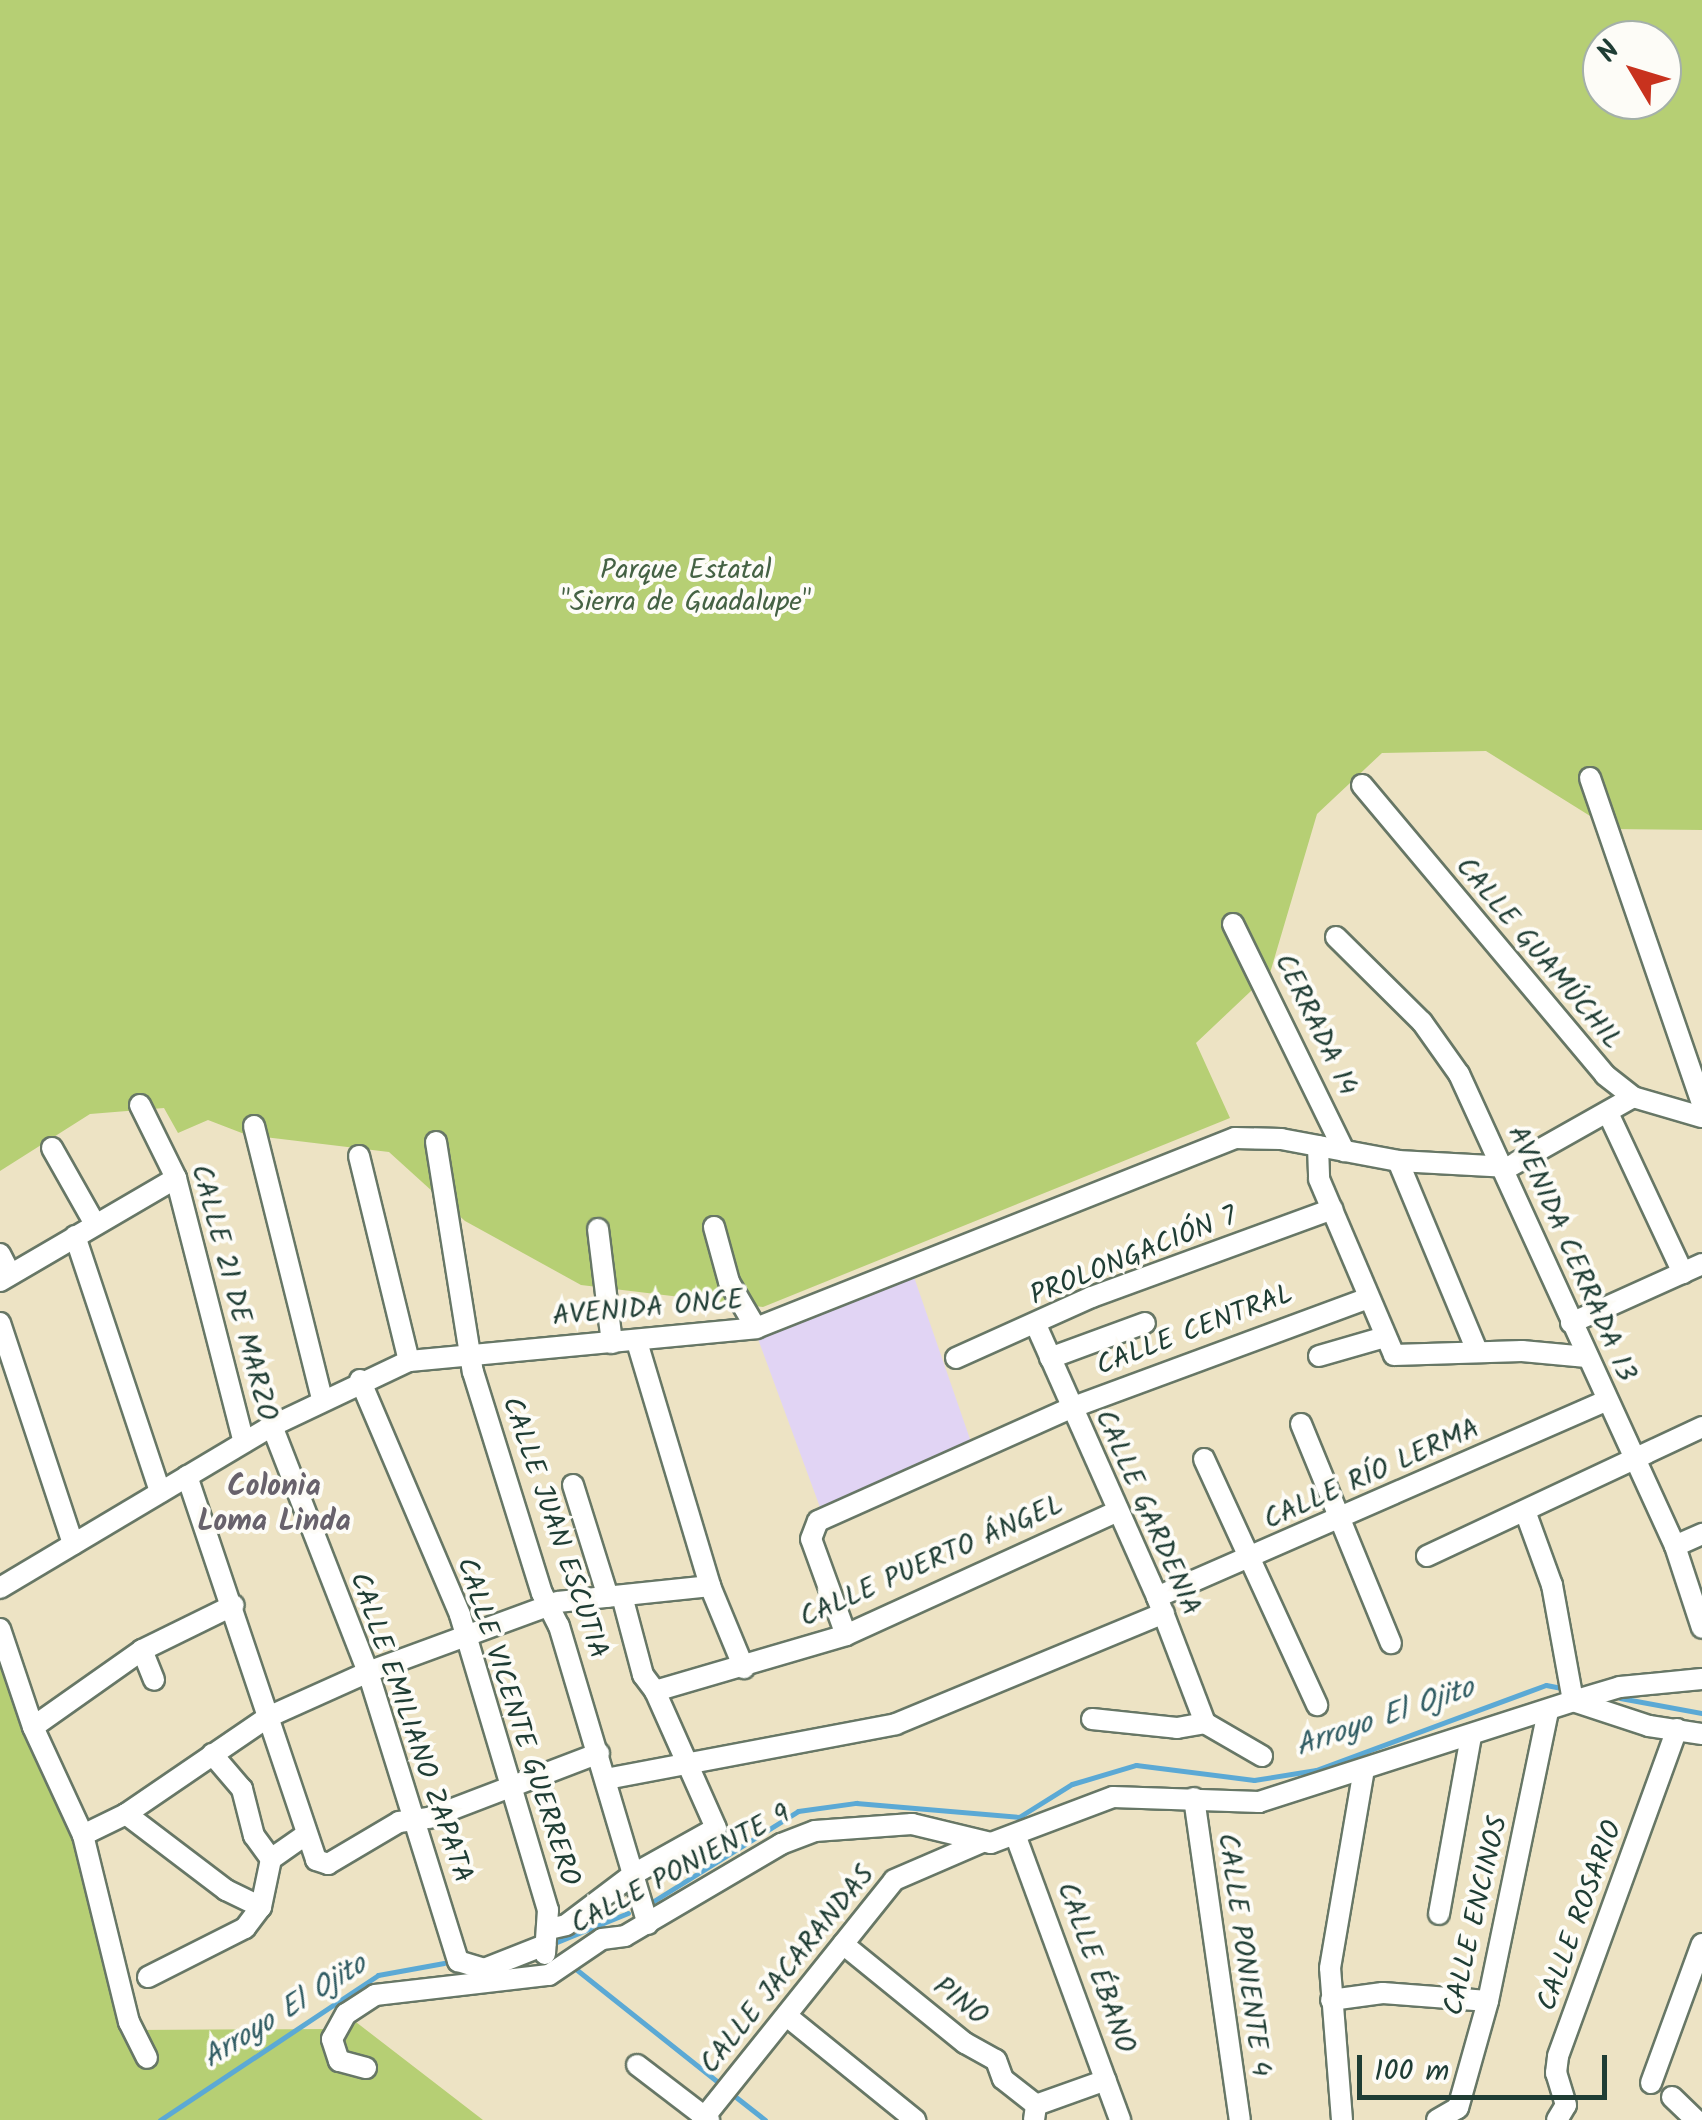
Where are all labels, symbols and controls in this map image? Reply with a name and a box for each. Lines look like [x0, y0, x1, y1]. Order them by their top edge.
north arrow [1582, 20, 1682, 120]
text: N [1586, 32, 1633, 73]
park label: Parque Estatal "Sierra de Guadalupe" [561, 554, 811, 620]
street label: CALLE GUAMÚCHIL [1448, 851, 1628, 1057]
street label: CERRADA 14 [1266, 949, 1364, 1101]
street label: AVENIDA CERRADA 13 [1499, 1121, 1643, 1387]
street label: CALLE 21 DE MARZO [183, 1161, 283, 1425]
street label: PROLONGACIÓN 7 [1026, 1200, 1242, 1314]
street label: CALLE CENTRAL [1092, 1278, 1298, 1384]
street label: AVENIDA ONCE [551, 1284, 745, 1334]
street label: CALLE JUAN ESCUTIA [493, 1393, 615, 1663]
street label: CALLE GARDENIA [1087, 1405, 1207, 1621]
street label: CALLE RÍO LERMA [1259, 1412, 1485, 1538]
district label: Colonia Loma Linda [197, 1469, 351, 1540]
street label: CALLE PUERTO ÁNGEL [795, 1489, 1069, 1635]
street label: CALLE VICENTE GUERRERO [448, 1554, 586, 1890]
street label: CALLE EMILIANO ZAPATA [341, 1568, 479, 1888]
water label: Arroyo El Ojito [1291, 1671, 1479, 1765]
street label: CALLE PONIENTE 9 [566, 1798, 796, 1942]
street label: CALLE ENCINOS [1438, 1813, 1516, 2019]
street label: CALLE ROSARIO [1531, 1816, 1631, 2016]
street label: CALLE PONIENTE 4 [1209, 1831, 1277, 2079]
street label: CALLE JACARANDAS [694, 1859, 882, 2081]
street label: CALLE ÉBANO [1049, 1878, 1141, 2058]
water label: Arroyo El Ojito [196, 1947, 374, 2077]
street label: PINO [926, 1970, 994, 2034]
scale bar [1362, 2035, 1612, 2097]
text: 100 m [1374, 2048, 1449, 2096]

